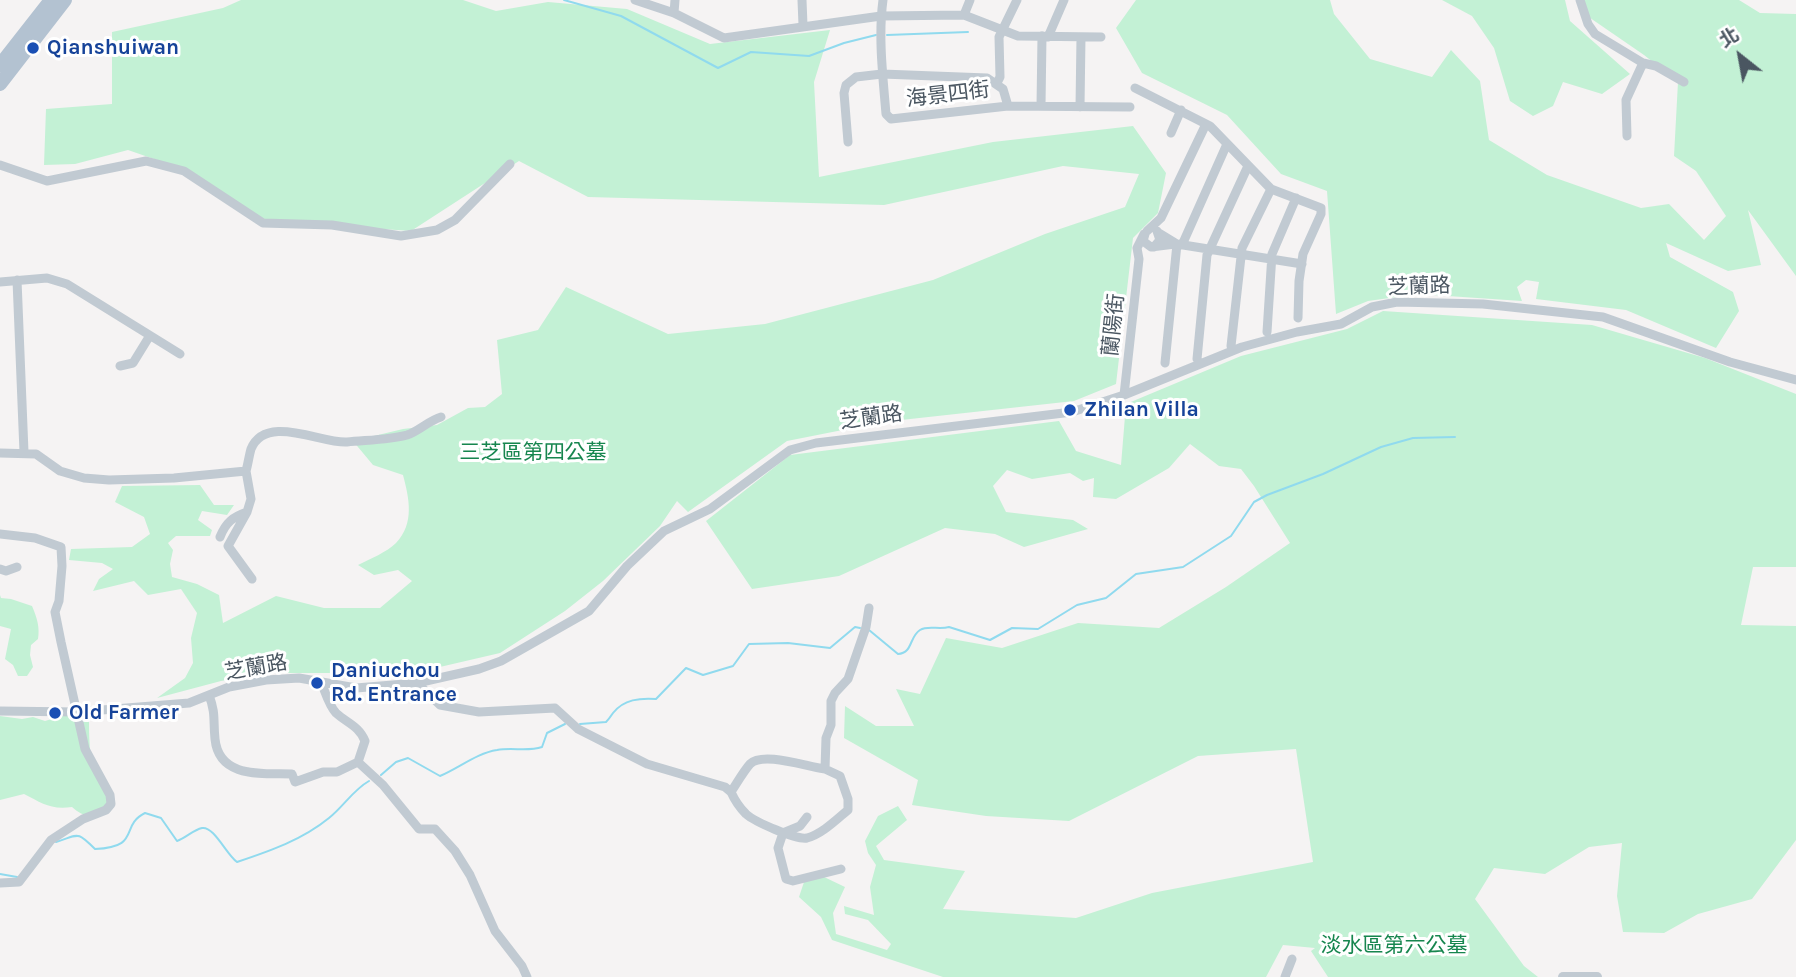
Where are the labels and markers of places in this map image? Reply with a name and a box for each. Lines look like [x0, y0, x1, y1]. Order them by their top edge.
place label: Qianshuiwan [47, 35, 179, 61]
marker: Qianshuiwan [25, 40, 41, 56]
place label: Zhilan Villa [1084, 397, 1199, 423]
marker: Zhilan Villa [1062, 402, 1078, 418]
place label: Daniuchou Rd. Entrance [331, 658, 457, 708]
marker: Daniuchou Rd. Entrance [309, 675, 325, 691]
place label: Old Farmer [69, 700, 179, 726]
marker: Old Farmer [47, 705, 63, 721]

